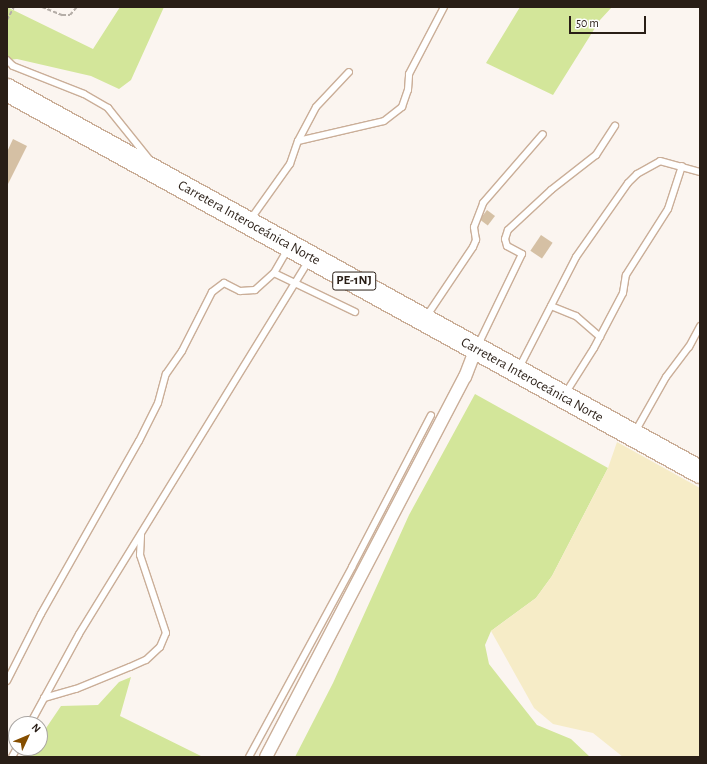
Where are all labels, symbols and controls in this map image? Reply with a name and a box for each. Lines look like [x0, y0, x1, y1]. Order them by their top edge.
scale bar [571, 8, 648, 34]
text: 50 m [576, 17, 599, 29]
street label: Carretera Interoceánica Norte [175, 177, 323, 269]
road number: PE-1NJ [332, 270, 376, 292]
street label: Carretera Interoceánica Norte [458, 334, 606, 426]
north arrow [8, 716, 48, 756]
text: N [30, 721, 43, 735]

